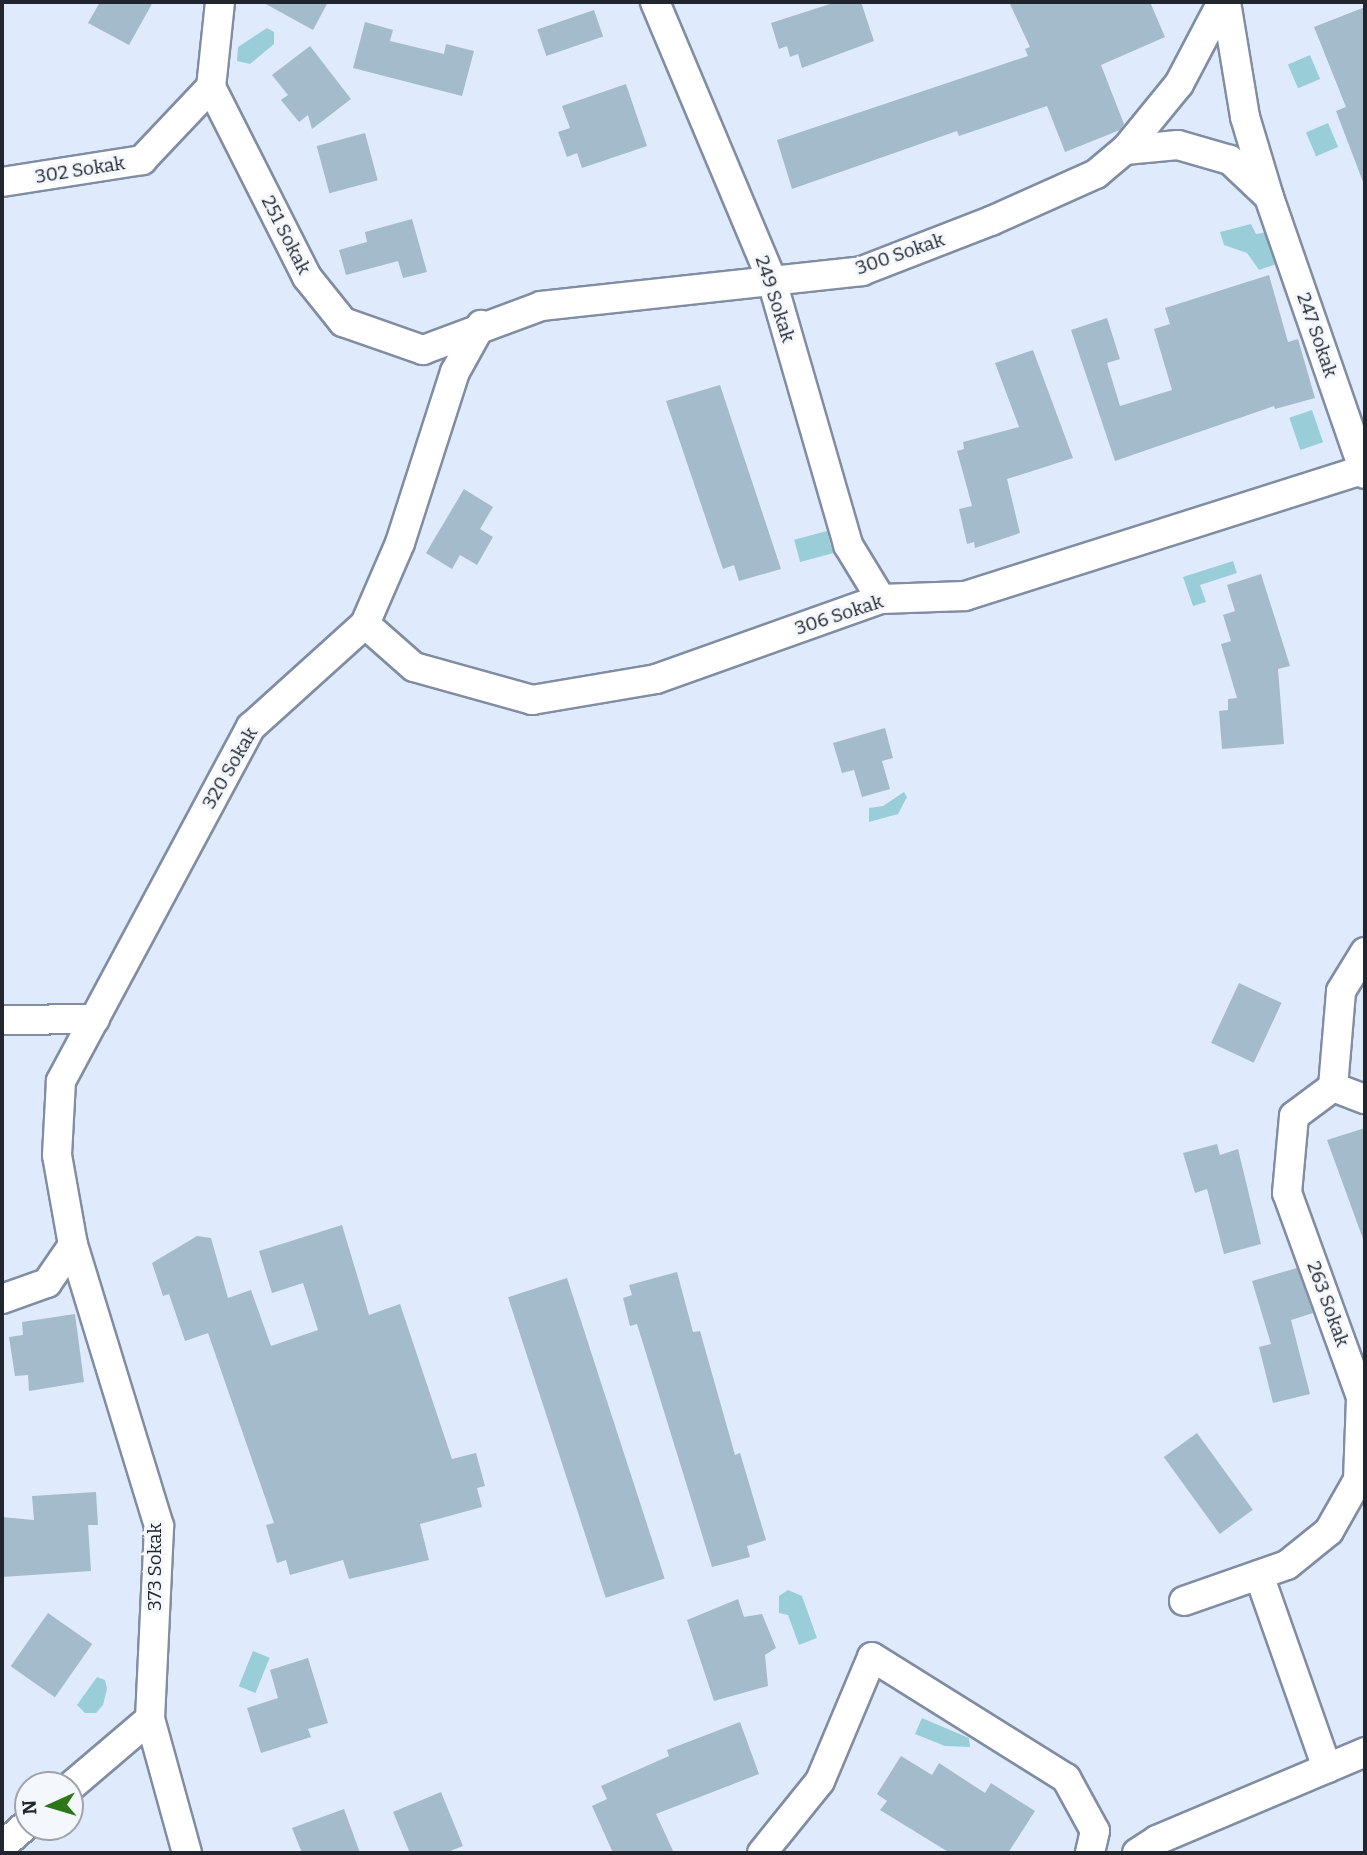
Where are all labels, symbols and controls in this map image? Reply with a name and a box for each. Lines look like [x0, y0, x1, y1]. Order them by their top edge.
street label: 302 Sokak [33, 152, 127, 188]
street label: 251 Sokak [256, 192, 316, 278]
street label: 300 Sokak [853, 228, 947, 280]
street label: 249 Sokak [750, 253, 800, 345]
street label: 247 Sokak [1292, 290, 1342, 380]
street label: 306 Sokak [792, 590, 886, 640]
street label: 320 Sokak [197, 723, 263, 813]
street label: 263 Sokak [1302, 1258, 1354, 1350]
street label: 373 Sokak [144, 1523, 166, 1611]
north arrow [14, 1771, 84, 1841]
text: N [18, 1799, 42, 1815]

